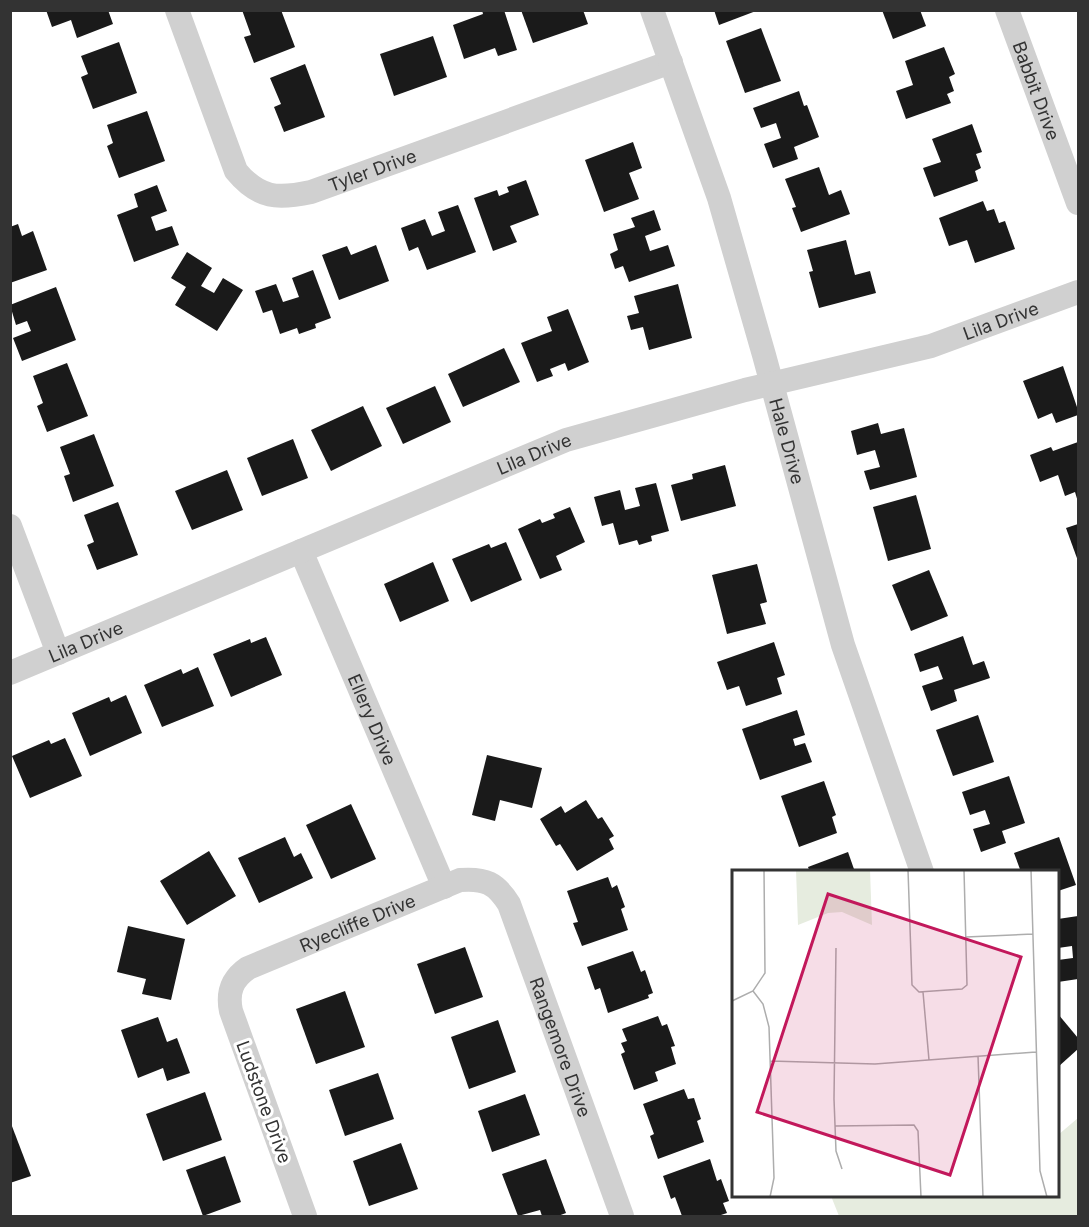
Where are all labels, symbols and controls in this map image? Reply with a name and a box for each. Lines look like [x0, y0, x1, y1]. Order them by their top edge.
street label: Babbit Drive [1009, 38, 1064, 143]
street label: Tyler Drive [325, 144, 419, 195]
street label: Lila Drive [960, 297, 1041, 344]
street label: Hale Drive [766, 396, 809, 486]
street label: Lila Drive [493, 429, 574, 478]
street label: Lila Drive [45, 616, 126, 666]
street label: Ellery Drive [344, 671, 401, 768]
inset map [732, 870, 1059, 1197]
street label: Ryecliffe Drive [296, 889, 418, 956]
street label: Rangemore Drive [526, 974, 596, 1120]
street label: Ludstone Drive [232, 1038, 296, 1166]

